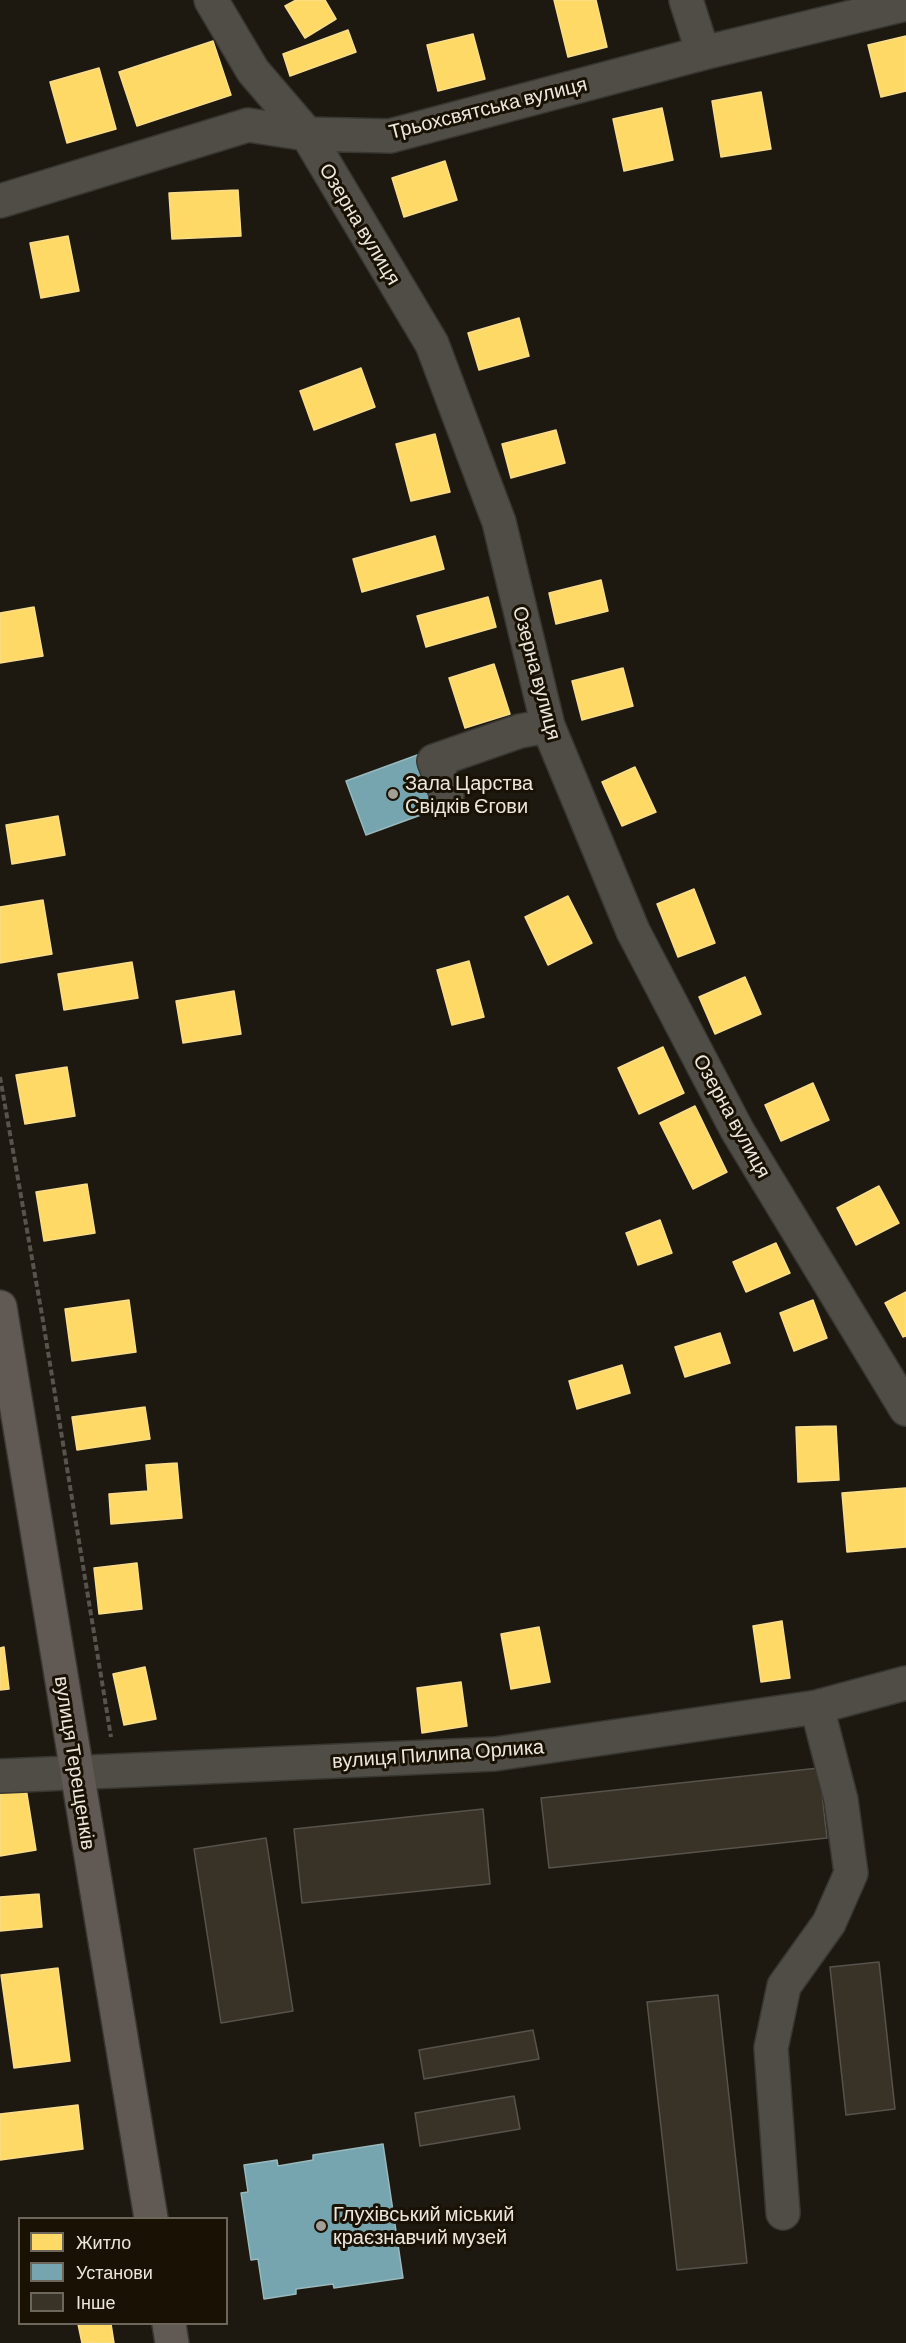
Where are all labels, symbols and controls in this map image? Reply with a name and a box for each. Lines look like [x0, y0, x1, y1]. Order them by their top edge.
street label: Трьохсвятська вулиця [387, 72, 589, 144]
street label: Озерна вулиця [314, 159, 406, 289]
street label: Озерна вулиця [508, 603, 566, 743]
place label: Зала Царства Свідків Єгови [405, 771, 533, 818]
marker: Зала Царства Свідків Єгови [386, 787, 400, 801]
street label: Озерна вулиця [688, 1050, 776, 1182]
street label: вулиця Терещенків [49, 1674, 101, 1852]
street label: вулиця Пилипа Орлика [331, 1735, 545, 1773]
place label: Глухівський міський краєзнавчий музей [333, 2202, 514, 2249]
legend [18, 2217, 228, 2325]
marker: Глухівський міський краєзнавчий музей [314, 2219, 328, 2233]
text: Житло [76, 2231, 131, 2253]
text: Установи [76, 2261, 153, 2283]
text: Інше [76, 2291, 115, 2313]

